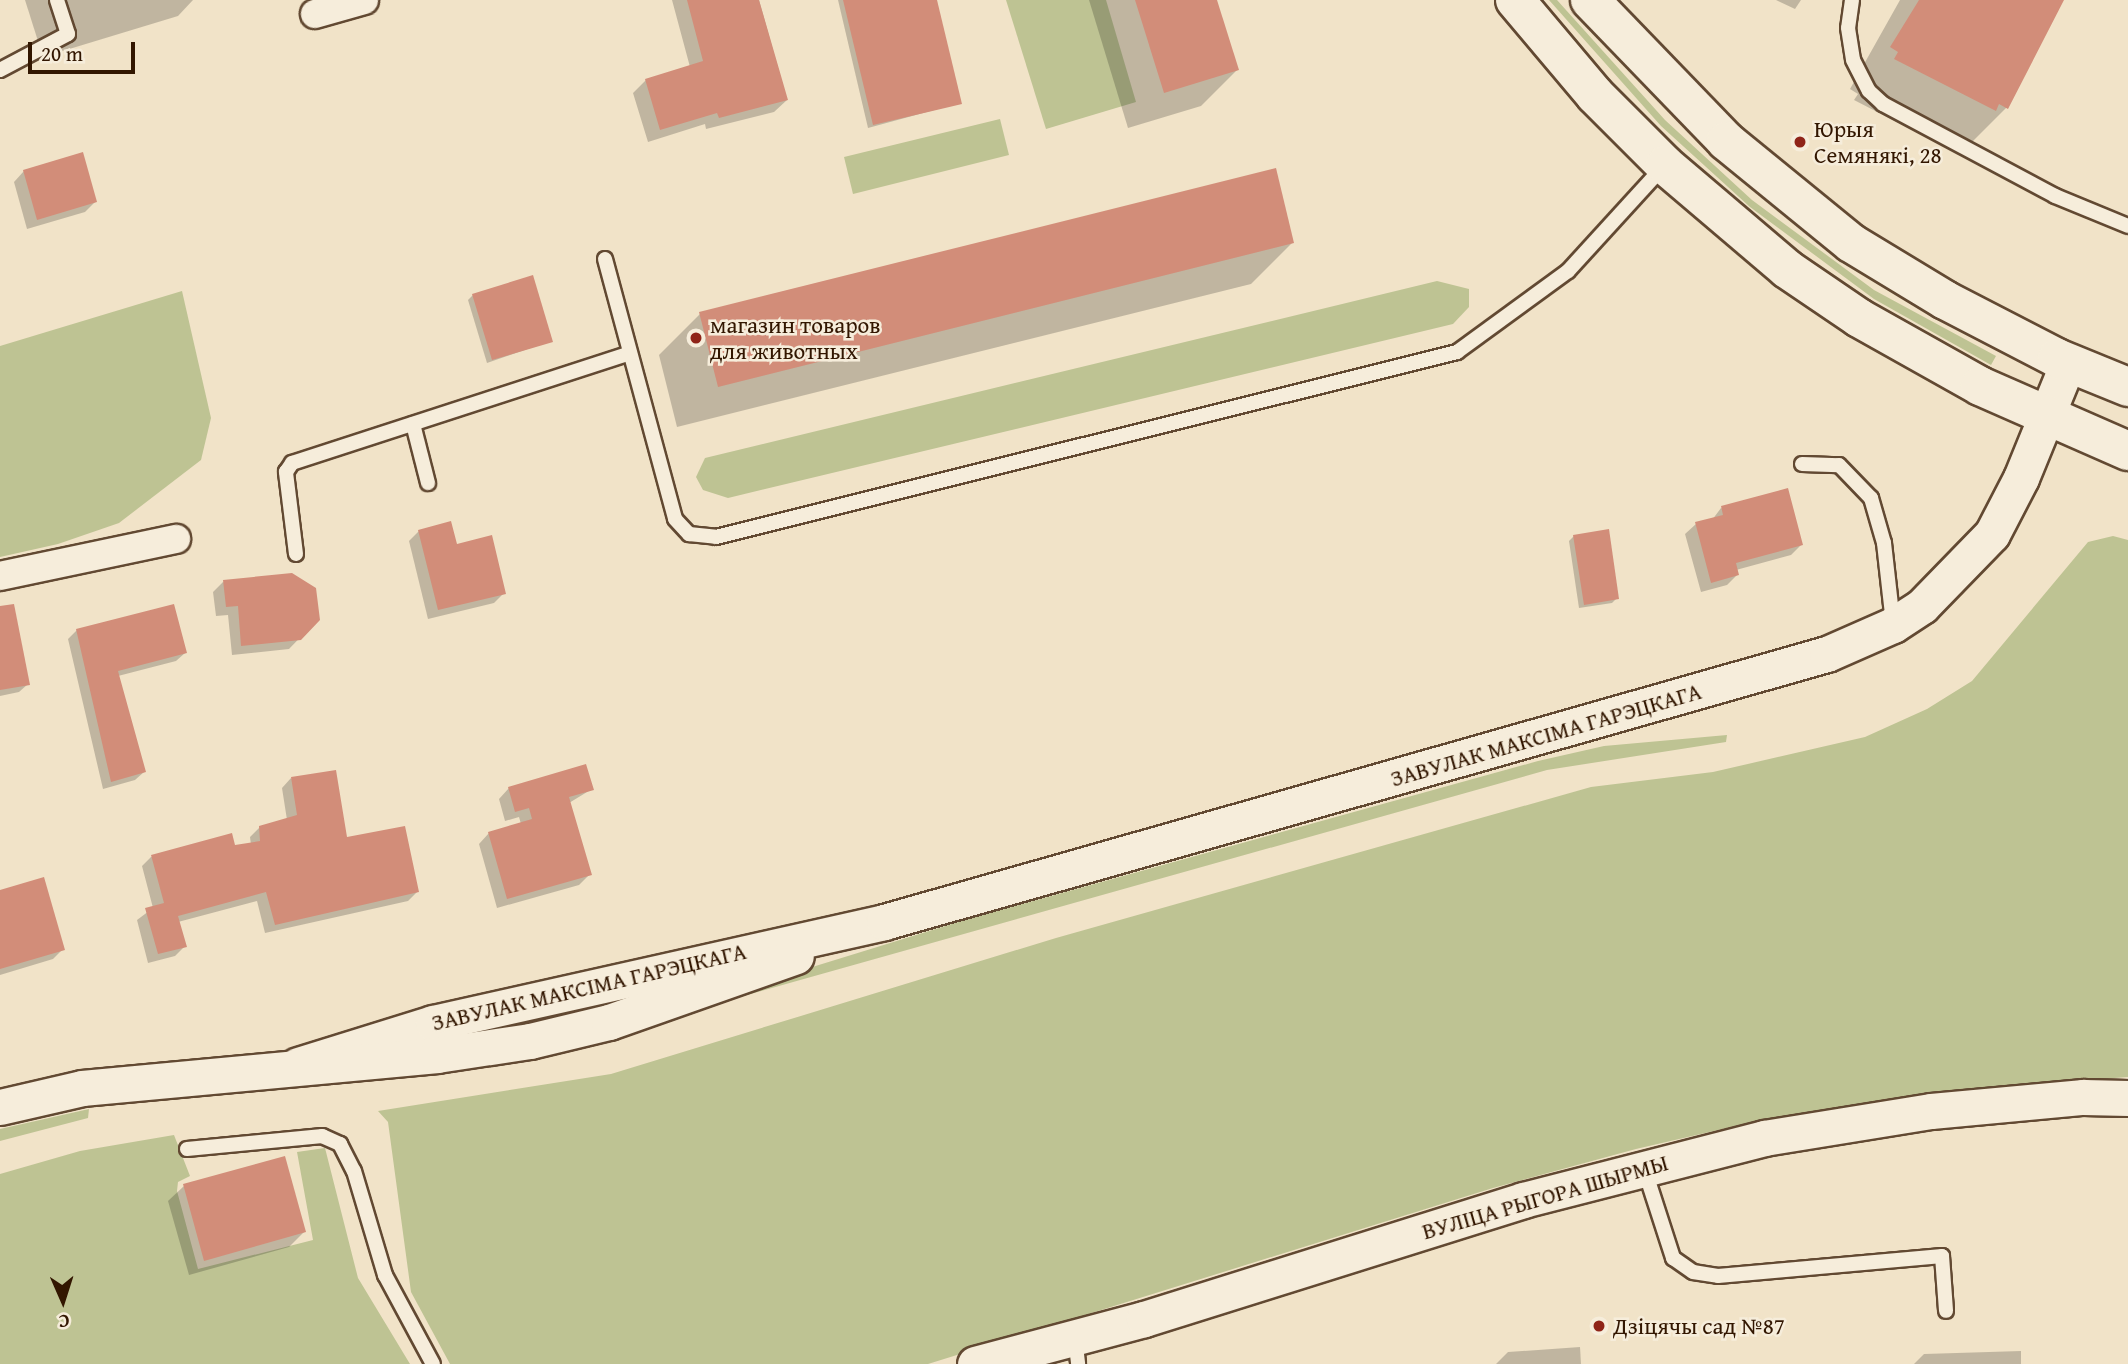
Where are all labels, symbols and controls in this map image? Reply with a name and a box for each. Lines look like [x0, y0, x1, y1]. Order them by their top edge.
scale bar [32, 28, 138, 72]
text: 20 m [41, 38, 83, 69]
place label: Юрыя Семянякі, 28 [1814, 115, 1942, 169]
marker: Юрыя Семянякі, 28 [1792, 134, 1808, 150]
place label: магазин товаров для животных [710, 311, 881, 365]
marker: магазин товаров для животных [688, 330, 704, 346]
street label: ЗАВУЛАК МАКСІМА ГАРЭЦКАГА [1387, 677, 1705, 793]
street label: ЗАВУЛАК МАКСІМА ГАРЭЦКАГА [429, 937, 749, 1037]
street label: ВУЛІЦА РЫГОРА ШЫРМЫ [1419, 1149, 1671, 1245]
north arrow [28, 1266, 98, 1336]
text: С [58, 1308, 70, 1336]
place label: Дзіцячы сад №87 [1613, 1312, 1785, 1340]
marker: Дзіцячы сад №87 [1591, 1318, 1607, 1334]

